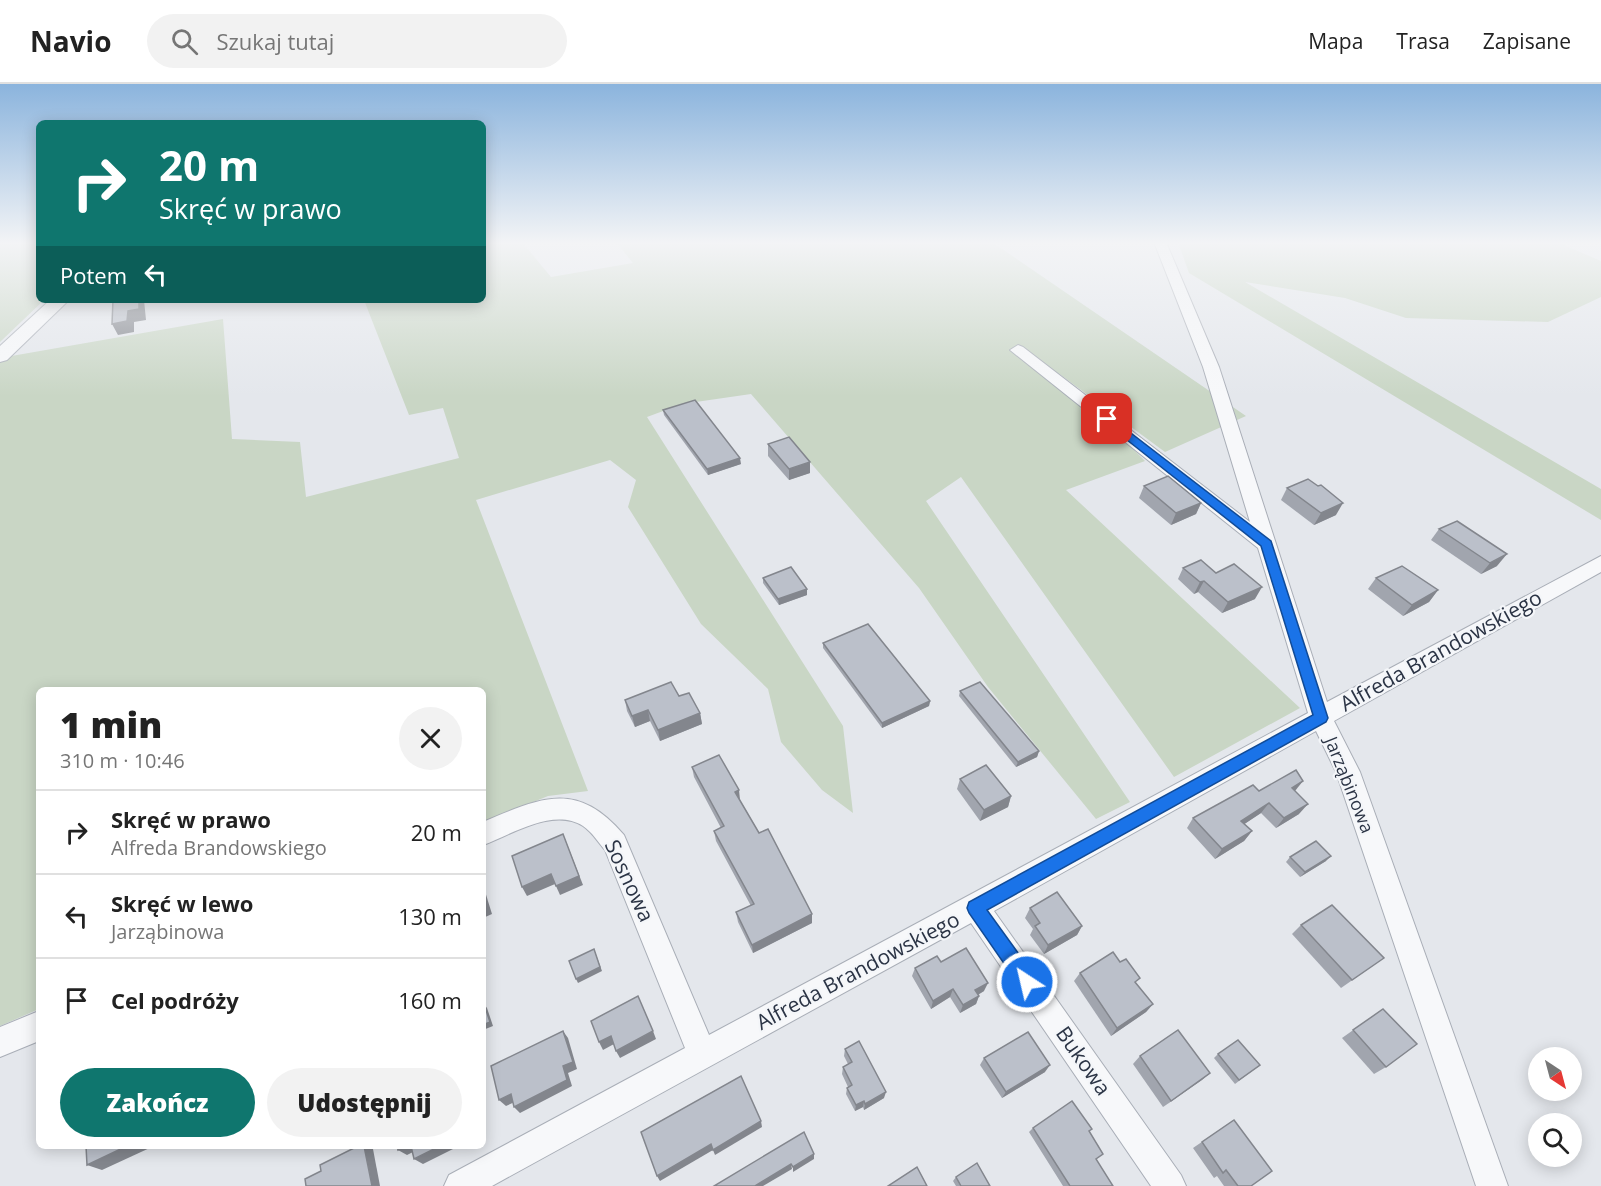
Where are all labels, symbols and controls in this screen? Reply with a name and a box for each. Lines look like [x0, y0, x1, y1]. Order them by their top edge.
search box [147, 14, 567, 68]
text: Navio [30, 22, 111, 60]
icon: search [168, 25, 201, 58]
text: Szukaj tutaj [216, 26, 334, 56]
text: Mapa [1308, 27, 1363, 55]
text: Trasa [1396, 27, 1450, 55]
text: Zapisane [1483, 27, 1571, 55]
text: 20 m [159, 136, 259, 193]
icon: right [60, 144, 138, 222]
text: Skręć w prawo [159, 190, 342, 227]
icon: left [139, 258, 172, 291]
text: Potem [60, 260, 127, 290]
pin [1081, 393, 1132, 444]
icon: arrive [1090, 402, 1123, 435]
street label: Alfreda Brandowskiego [1335, 583, 1546, 717]
text: 1 min [60, 700, 162, 749]
button: close [399, 707, 462, 770]
street label: Jarząbinowa [1319, 731, 1380, 836]
text: 310 m · 10:46 [60, 747, 185, 774]
text: Skręć w prawo [111, 804, 271, 834]
icon: right [60, 816, 93, 849]
text: 20 m [411, 817, 462, 847]
text: Alfreda Brandowskiego [111, 834, 327, 861]
street label: Sosnowa [599, 835, 661, 926]
text: Skręć w lewo [111, 888, 253, 918]
icon: left [60, 900, 93, 933]
text: 130 m [398, 901, 462, 931]
street label: Alfreda Brandowskiego [751, 905, 964, 1036]
text: Jarząbinowa [111, 918, 224, 945]
position arrow [995, 950, 1059, 1014]
icon: arrive [60, 984, 93, 1017]
text: Cel podróży [111, 985, 239, 1015]
text: 160 m [398, 985, 462, 1015]
street label: Bukowa [1050, 1020, 1118, 1100]
north arrow [1528, 1047, 1582, 1101]
map controls [1528, 1047, 1582, 1167]
button: Zakończ [60, 1068, 255, 1137]
button: Udostępnij [267, 1068, 462, 1137]
button: search [1528, 1113, 1582, 1167]

